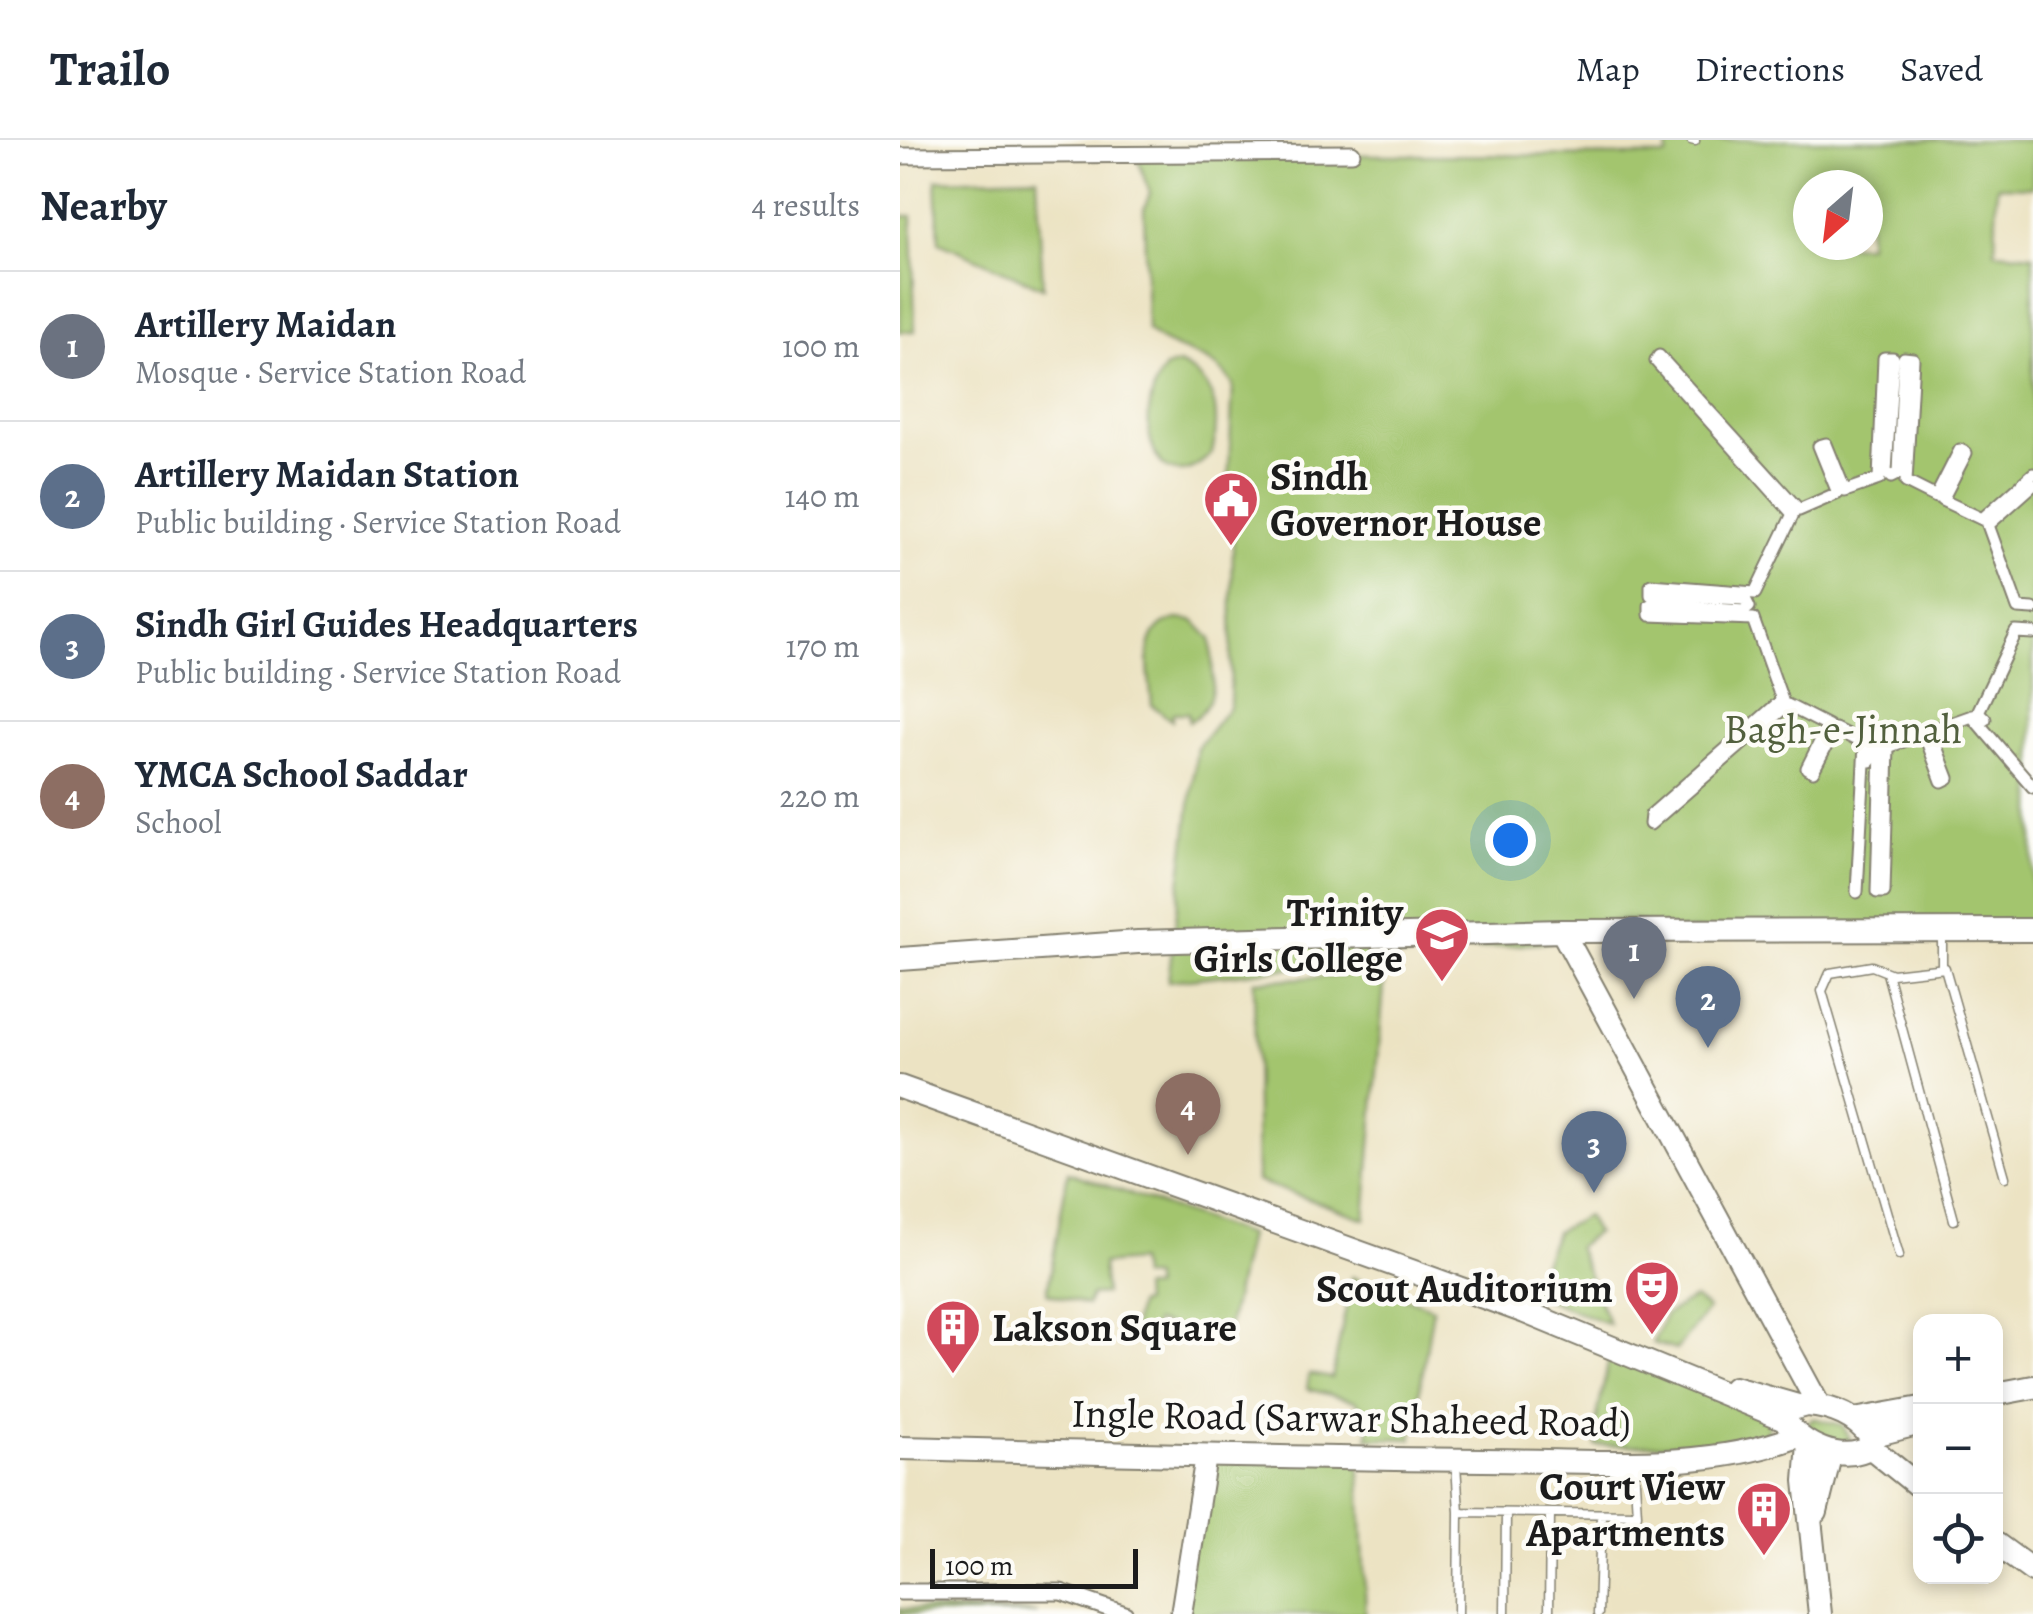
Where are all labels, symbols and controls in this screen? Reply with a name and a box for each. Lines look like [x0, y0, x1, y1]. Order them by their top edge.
text: Trailo [50, 36, 170, 102]
text: Map [1576, 45, 1640, 93]
text: Directions [1695, 45, 1845, 93]
text: Saved [1900, 45, 1983, 93]
north arrow [1793, 170, 1883, 260]
text: Nearby [40, 177, 167, 234]
text: 4 results [751, 183, 860, 227]
text: Artillery Maidan [135, 298, 396, 350]
text: 1 [67, 324, 78, 368]
text: 100 m [782, 324, 860, 368]
text: Mosque · Service Station Road [135, 350, 526, 394]
text: Artillery Maidan Station [135, 448, 519, 500]
place label: Sindh Governor House [1270, 449, 1542, 550]
public building icon: Sindh Governor House [1201, 469, 1261, 548]
text: 2 [65, 474, 80, 518]
text: 140 m [785, 474, 860, 518]
text: Public building · Service Station Road [135, 500, 621, 544]
text: Sindh Girl Guides Headquarters [135, 598, 638, 650]
text: 3 [66, 624, 79, 668]
text: 170 m [786, 624, 860, 668]
text: Public building · Service Station Road [135, 650, 621, 694]
park label: Bagh-e-Jinnah [1724, 702, 1962, 757]
text: YMCA School Saddar [135, 748, 468, 800]
text: 4 [65, 774, 80, 818]
text: 220 m [780, 774, 860, 818]
text: School [135, 800, 222, 844]
your location [1485, 815, 1536, 866]
place label: Trinity Girls College [1194, 885, 1404, 986]
school or university icon: Trinity Girls College [1412, 905, 1472, 984]
pin: 1 [1602, 916, 1666, 999]
pin: 2 [1676, 966, 1740, 1048]
pin: 4 [1156, 1072, 1220, 1155]
pin: 3 [1562, 1110, 1626, 1193]
theatre icon: Scout Auditorium [1622, 1258, 1682, 1337]
place label: Scout Auditorium [1316, 1261, 1613, 1316]
building icon: Lakson Square [923, 1297, 983, 1376]
place label: Lakson Square [992, 1300, 1237, 1355]
map controls [1913, 1314, 2003, 1584]
button: + [1913, 1314, 2003, 1404]
street label: Ingle Road (Sarwar Shaheed Road) [1071, 1386, 1631, 1450]
button: − [1913, 1404, 2003, 1494]
place label: Court View Apartments [1525, 1459, 1726, 1560]
building icon: Court View Apartments [1734, 1479, 1794, 1558]
button: locate [1913, 1494, 2003, 1584]
scale bar [930, 1544, 1138, 1588]
text: 100 m [945, 1547, 1013, 1585]

